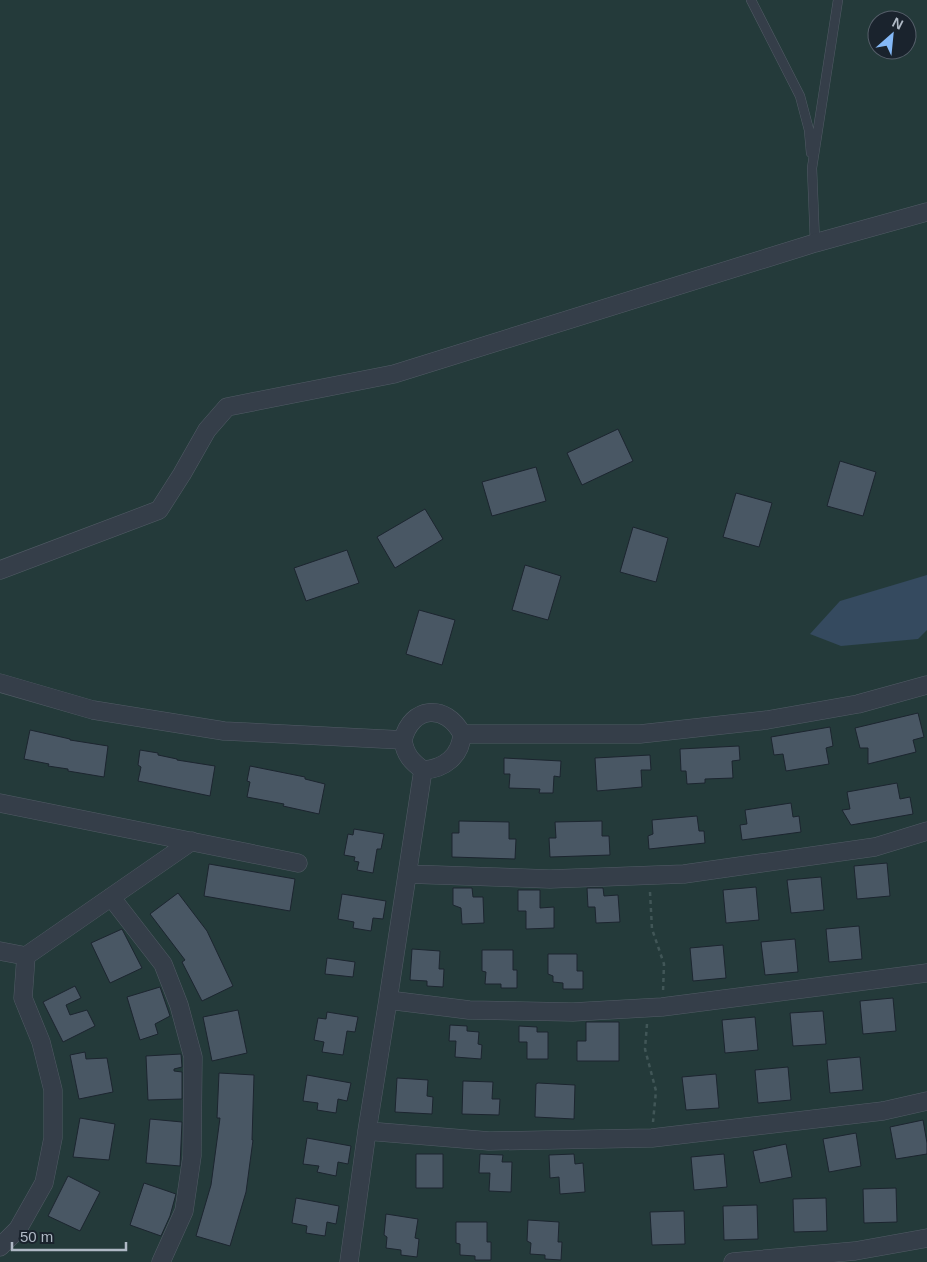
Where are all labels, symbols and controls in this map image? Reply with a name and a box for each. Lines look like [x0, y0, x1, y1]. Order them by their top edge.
north arrow [867, 10, 917, 60]
text: N [890, 14, 906, 33]
scale bar [12, 1220, 126, 1252]
text: 50 m [20, 1228, 53, 1245]

